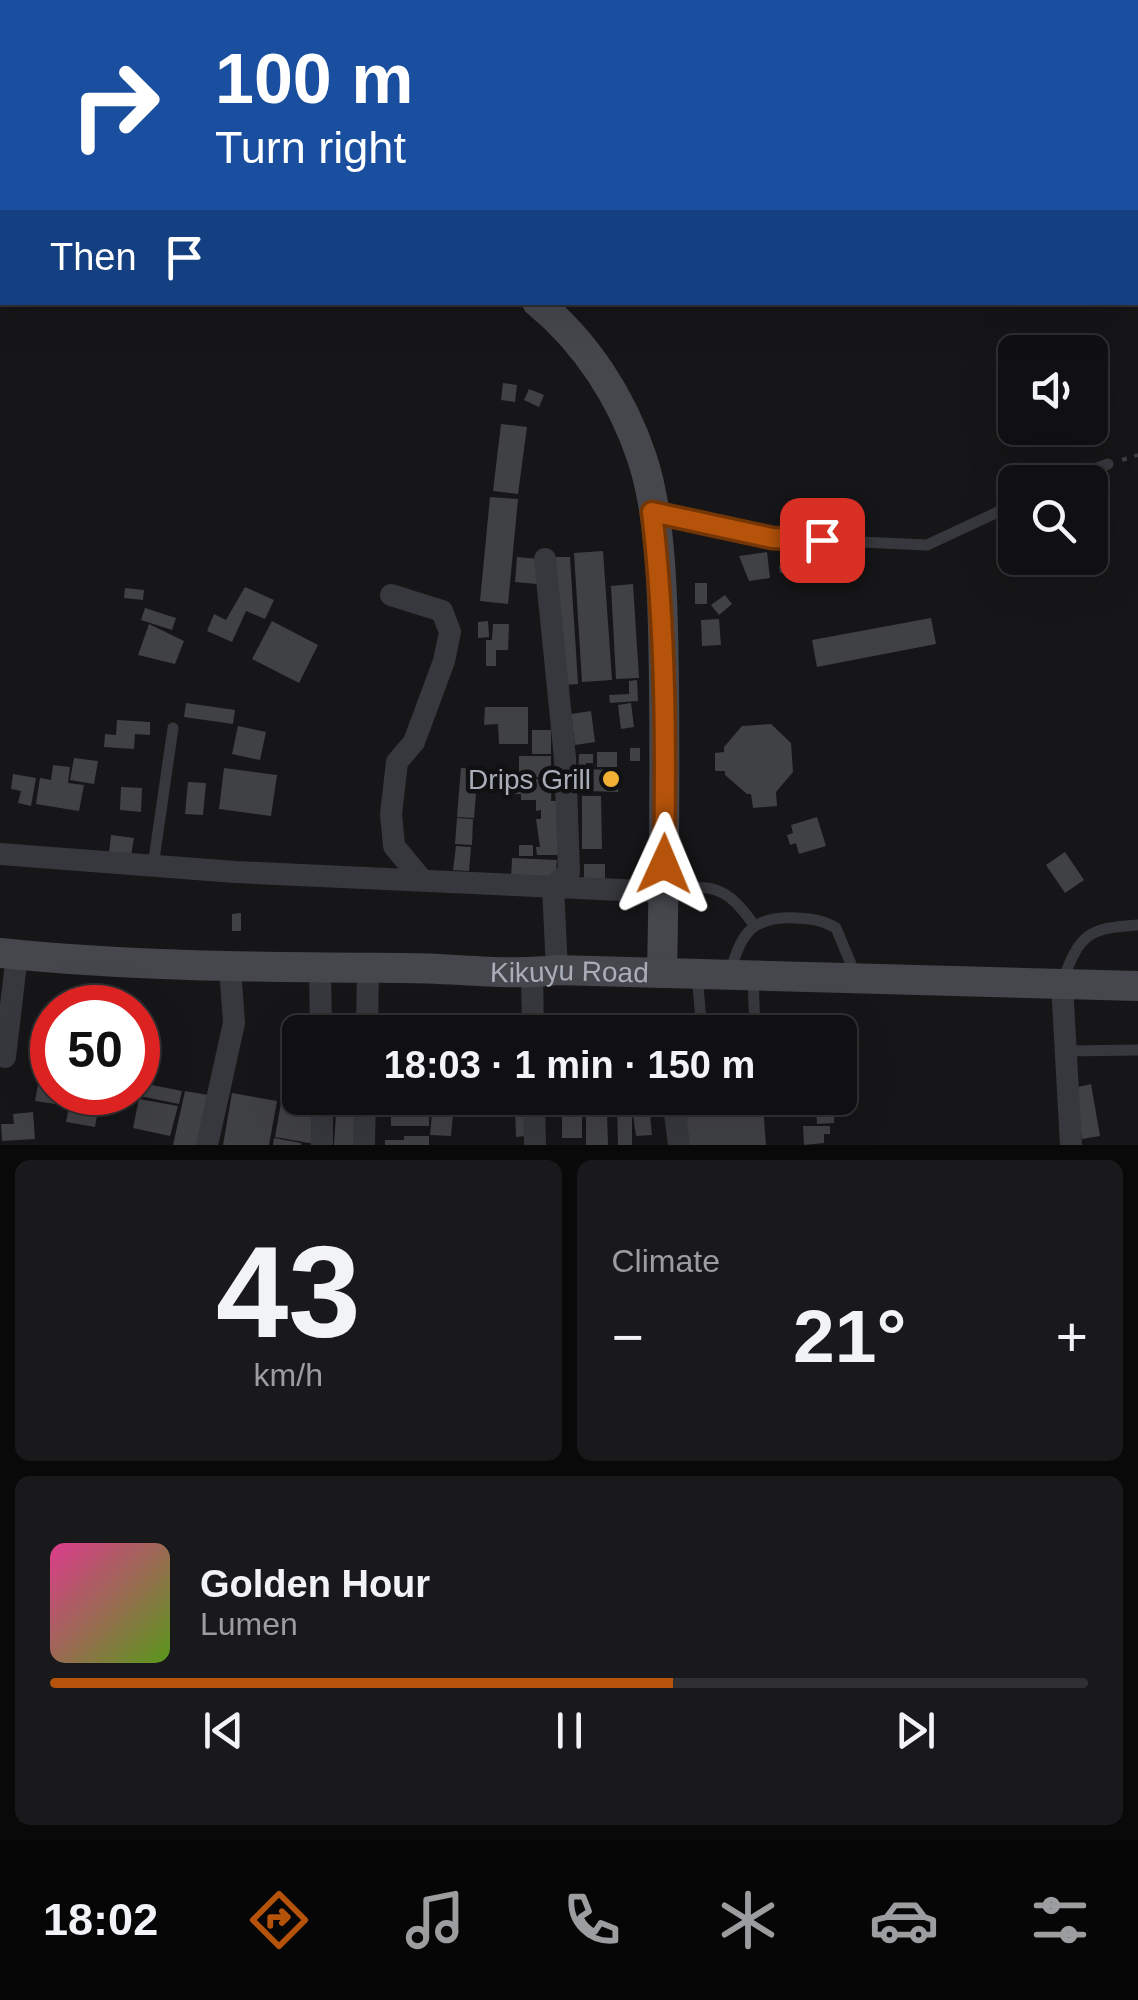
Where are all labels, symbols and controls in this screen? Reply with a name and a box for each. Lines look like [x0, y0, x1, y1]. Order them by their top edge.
icon: right [50, 40, 180, 170]
text: 100 m [215, 40, 413, 118]
text: Turn right [215, 122, 406, 173]
icon: arrive [157, 230, 212, 285]
text: Then [50, 236, 137, 278]
map controls [998, 335, 1108, 575]
button: sound [998, 335, 1108, 445]
button: search [998, 465, 1108, 575]
pin [780, 498, 865, 583]
icon: arrive [795, 513, 850, 568]
place label: Drips Grill [468, 764, 591, 795]
marker: Drips Grill [600, 768, 622, 790]
position arrow [612, 812, 716, 916]
street label: Kikuyu Road [490, 954, 649, 988]
speed limit sign: 50 [30, 985, 160, 1115]
text: 18:03 · 1 min · 150 m [384, 1044, 755, 1086]
text: 43 [216, 1219, 361, 1365]
text: Climate [612, 1243, 720, 1279]
text: 21° [793, 1294, 906, 1378]
text: − [612, 1306, 644, 1368]
text: + [1056, 1306, 1088, 1368]
text: km/h [254, 1357, 323, 1393]
text: Golden Hour [200, 1563, 430, 1605]
text: Lumen [200, 1606, 298, 1642]
icon: previous [196, 1703, 251, 1758]
icon: pause [542, 1703, 597, 1758]
icon: next [888, 1703, 943, 1758]
icon: directions [244, 1885, 314, 1955]
icon: music [400, 1885, 470, 1955]
icon: phone [557, 1885, 627, 1955]
icon: climate [713, 1885, 783, 1955]
icon: car [869, 1885, 939, 1955]
icon: filters [1025, 1885, 1095, 1955]
text: 18:02 [43, 1894, 158, 1945]

